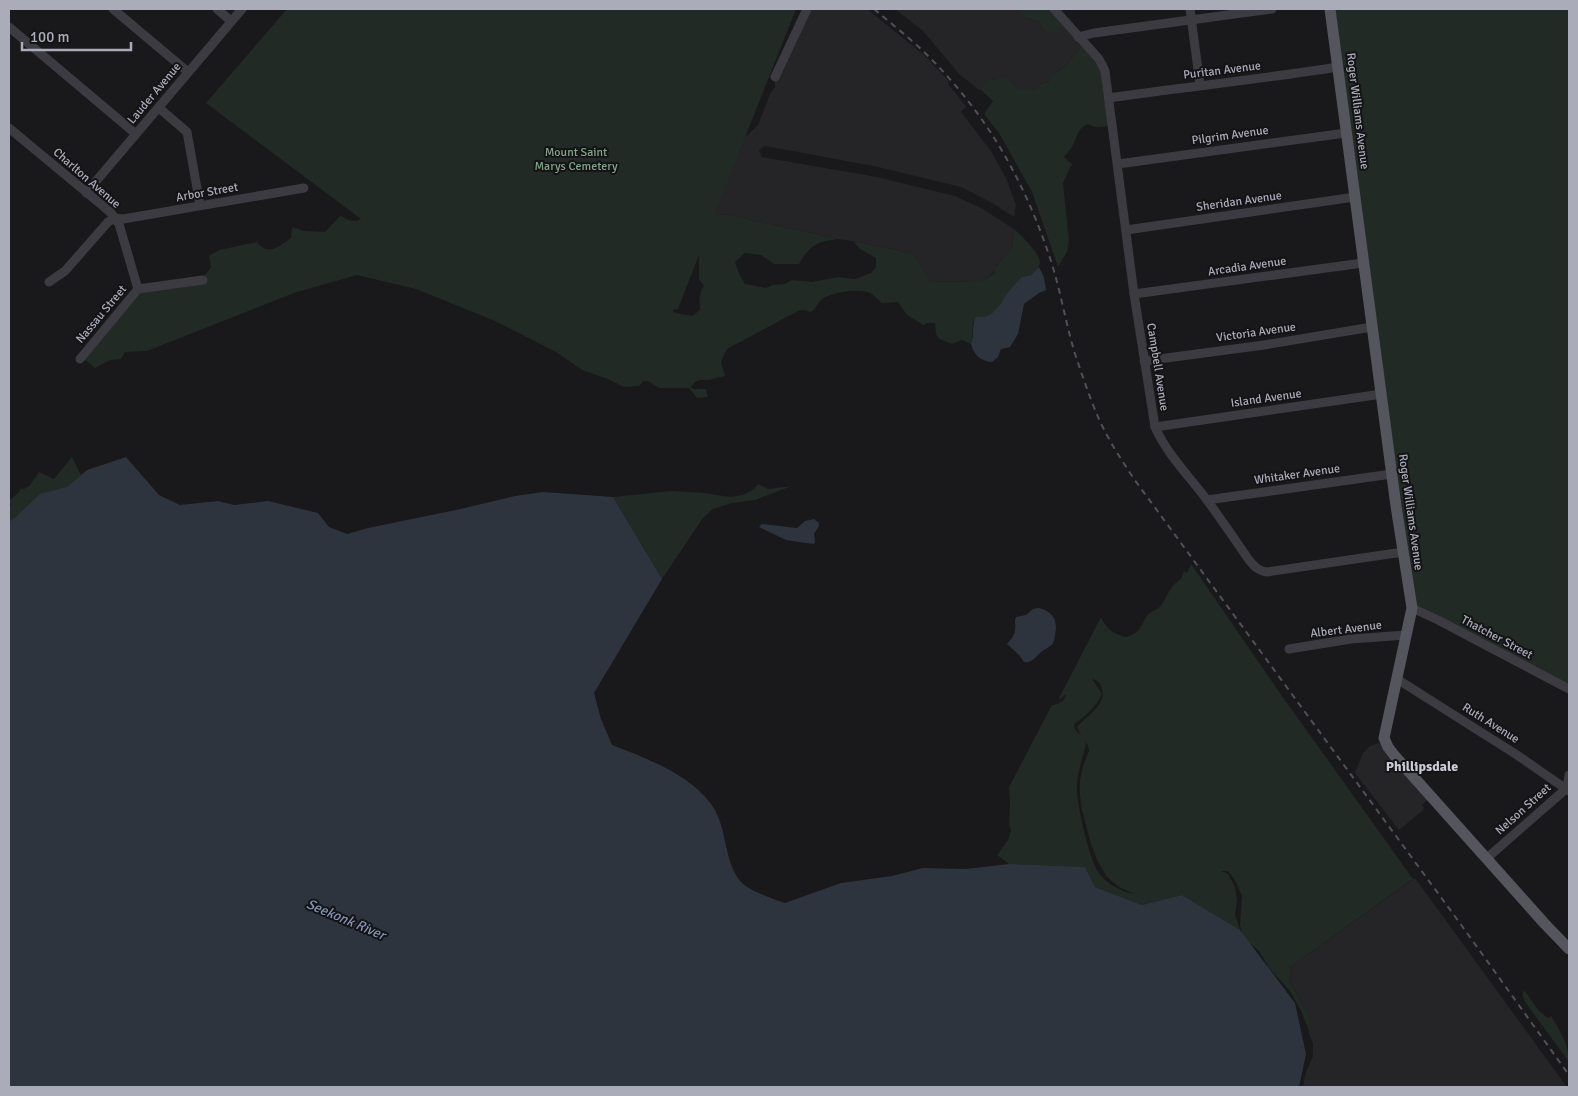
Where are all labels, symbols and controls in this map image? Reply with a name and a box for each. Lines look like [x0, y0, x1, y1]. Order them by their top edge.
scale bar [22, 20, 131, 52]
text: 100 m [30, 28, 70, 46]
street label: Roger Williams Avenue [1343, 52, 1372, 170]
street label: Puritan Avenue [1182, 58, 1262, 83]
street label: Lauder Avenue [124, 59, 184, 127]
street label: Pilgrim Avenue [1191, 123, 1269, 148]
street label: Charlton Avenue [50, 145, 124, 212]
park label: Mount Saint Marys Cemetery [534, 145, 618, 174]
street label: Arbor Street [175, 180, 239, 205]
street label: Sheridan Avenue [1195, 188, 1283, 215]
street label: Arcadia Avenue [1207, 254, 1287, 279]
street label: Nassau Street [73, 282, 130, 346]
street label: Victoria Avenue [1215, 319, 1297, 346]
street label: Campbell Avenue [1143, 322, 1172, 412]
street label: Island Avenue [1230, 386, 1303, 411]
street label: Roger Williams Avenue [1395, 453, 1426, 571]
street label: Whitaker Avenue [1253, 461, 1341, 488]
street label: Thatcher Street [1458, 612, 1535, 663]
street label: Albert Avenue [1309, 618, 1383, 641]
street label: Ruth Avenue [1459, 700, 1522, 747]
district label: Phillipsdale [1386, 758, 1458, 775]
street label: Nelson Street [1492, 781, 1554, 838]
water label: Seekonk River [304, 895, 389, 944]

